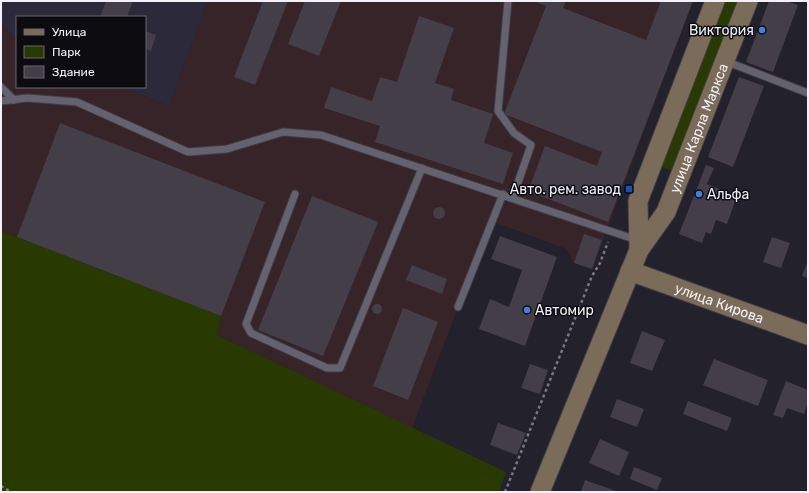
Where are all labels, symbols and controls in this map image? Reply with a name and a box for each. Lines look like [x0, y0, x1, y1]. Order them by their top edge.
legend [16, 16, 146, 88]
place label: Виктория [689, 22, 754, 39]
text: Улица [52, 25, 86, 39]
marker: Виктория [757, 25, 767, 35]
text: Парк [52, 45, 81, 59]
street label: улица Карла Маркса [666, 61, 732, 196]
text: Здание [52, 65, 95, 79]
place label: Авто. рем. завод [510, 181, 621, 198]
marker: Авто. рем. завод [624, 184, 634, 194]
place label: Альфа [707, 186, 749, 203]
marker: Альфа [694, 189, 704, 199]
street label: улица Кирова [672, 280, 766, 327]
place label: Автомир [535, 302, 594, 319]
marker: Автомир [522, 305, 532, 315]

